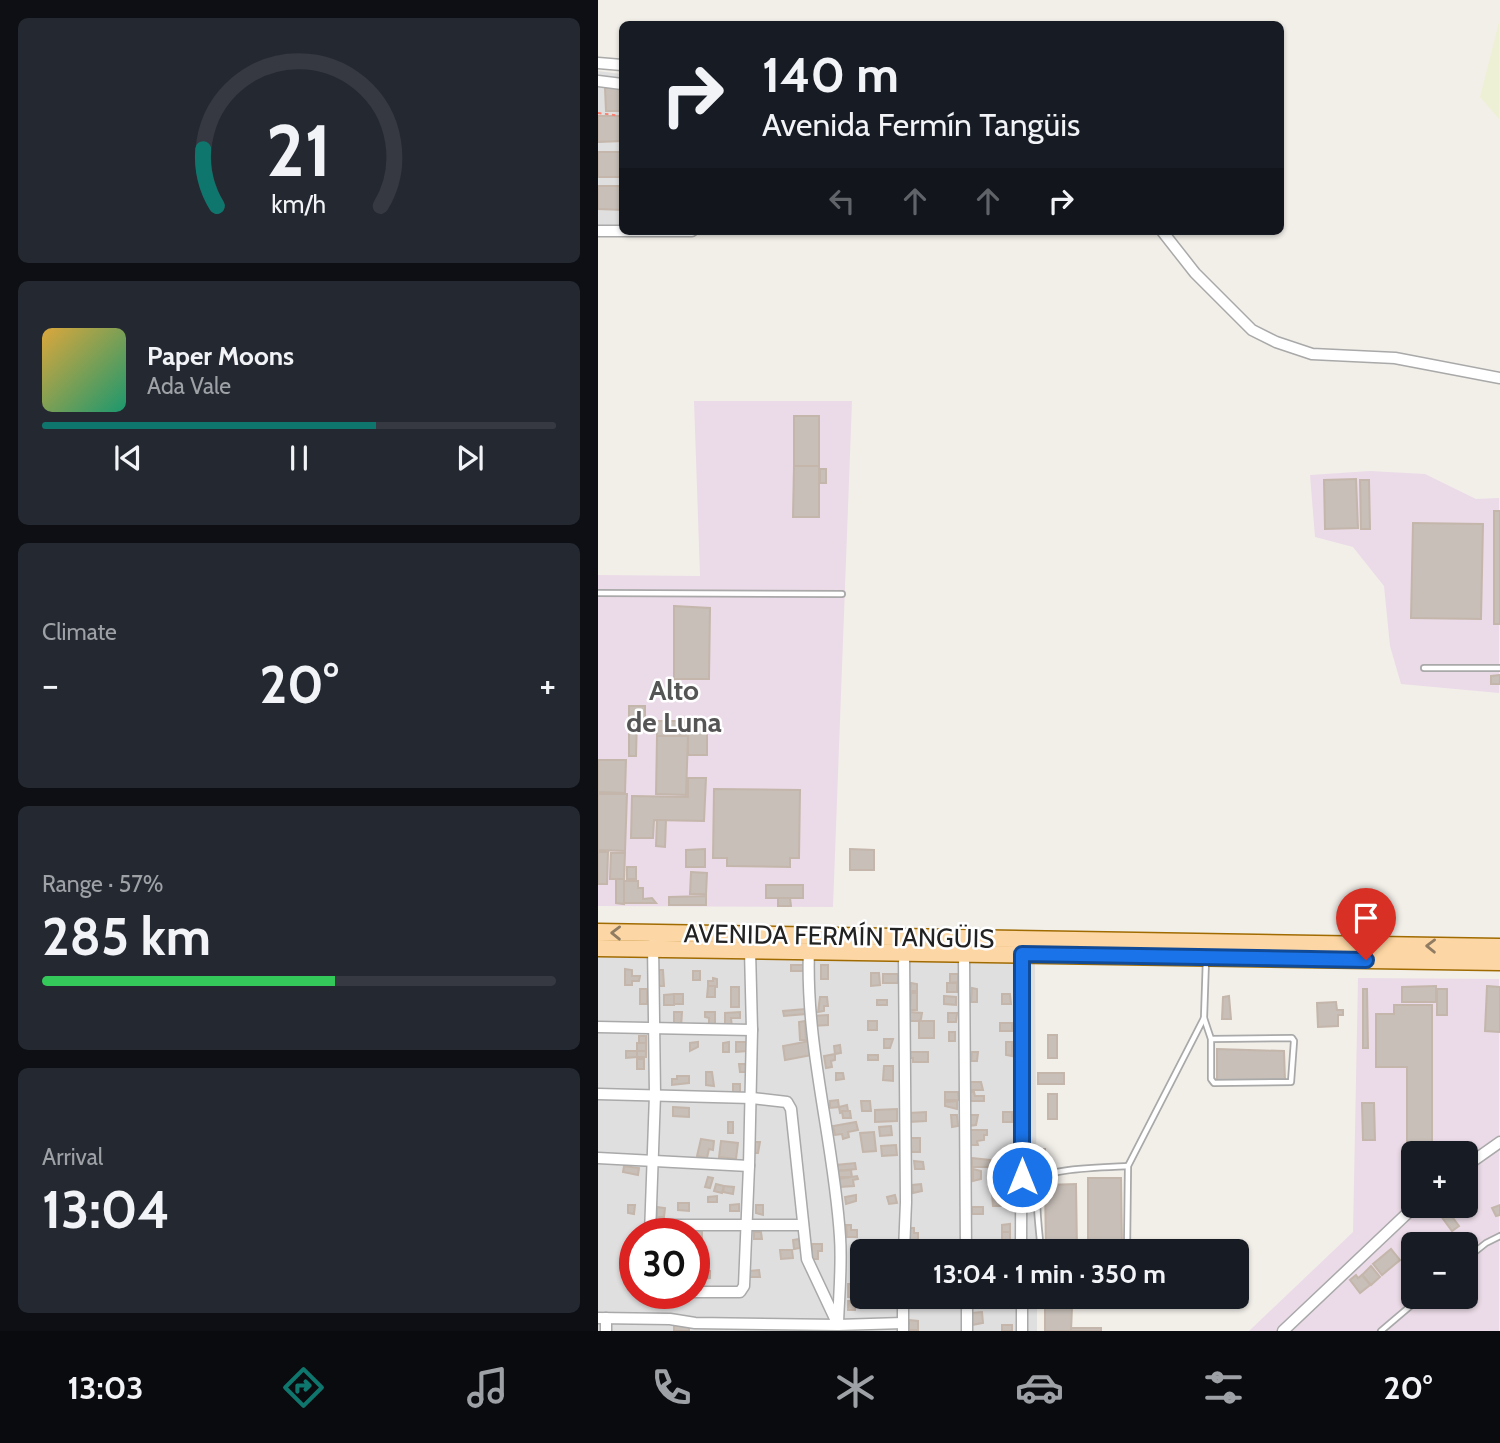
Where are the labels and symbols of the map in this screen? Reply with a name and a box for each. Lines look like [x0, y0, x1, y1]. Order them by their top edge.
district label: Alto de Luna [626, 673, 722, 739]
pin [1336, 888, 1396, 960]
street label: AVENIDA FERMÍN TANGÜIS [683, 917, 995, 955]
one-way arrow [610, 925, 621, 941]
one-way arrow [1426, 938, 1436, 954]
position arrow [985, 1140, 1059, 1214]
speed limit sign: 30 [619, 1218, 710, 1309]

